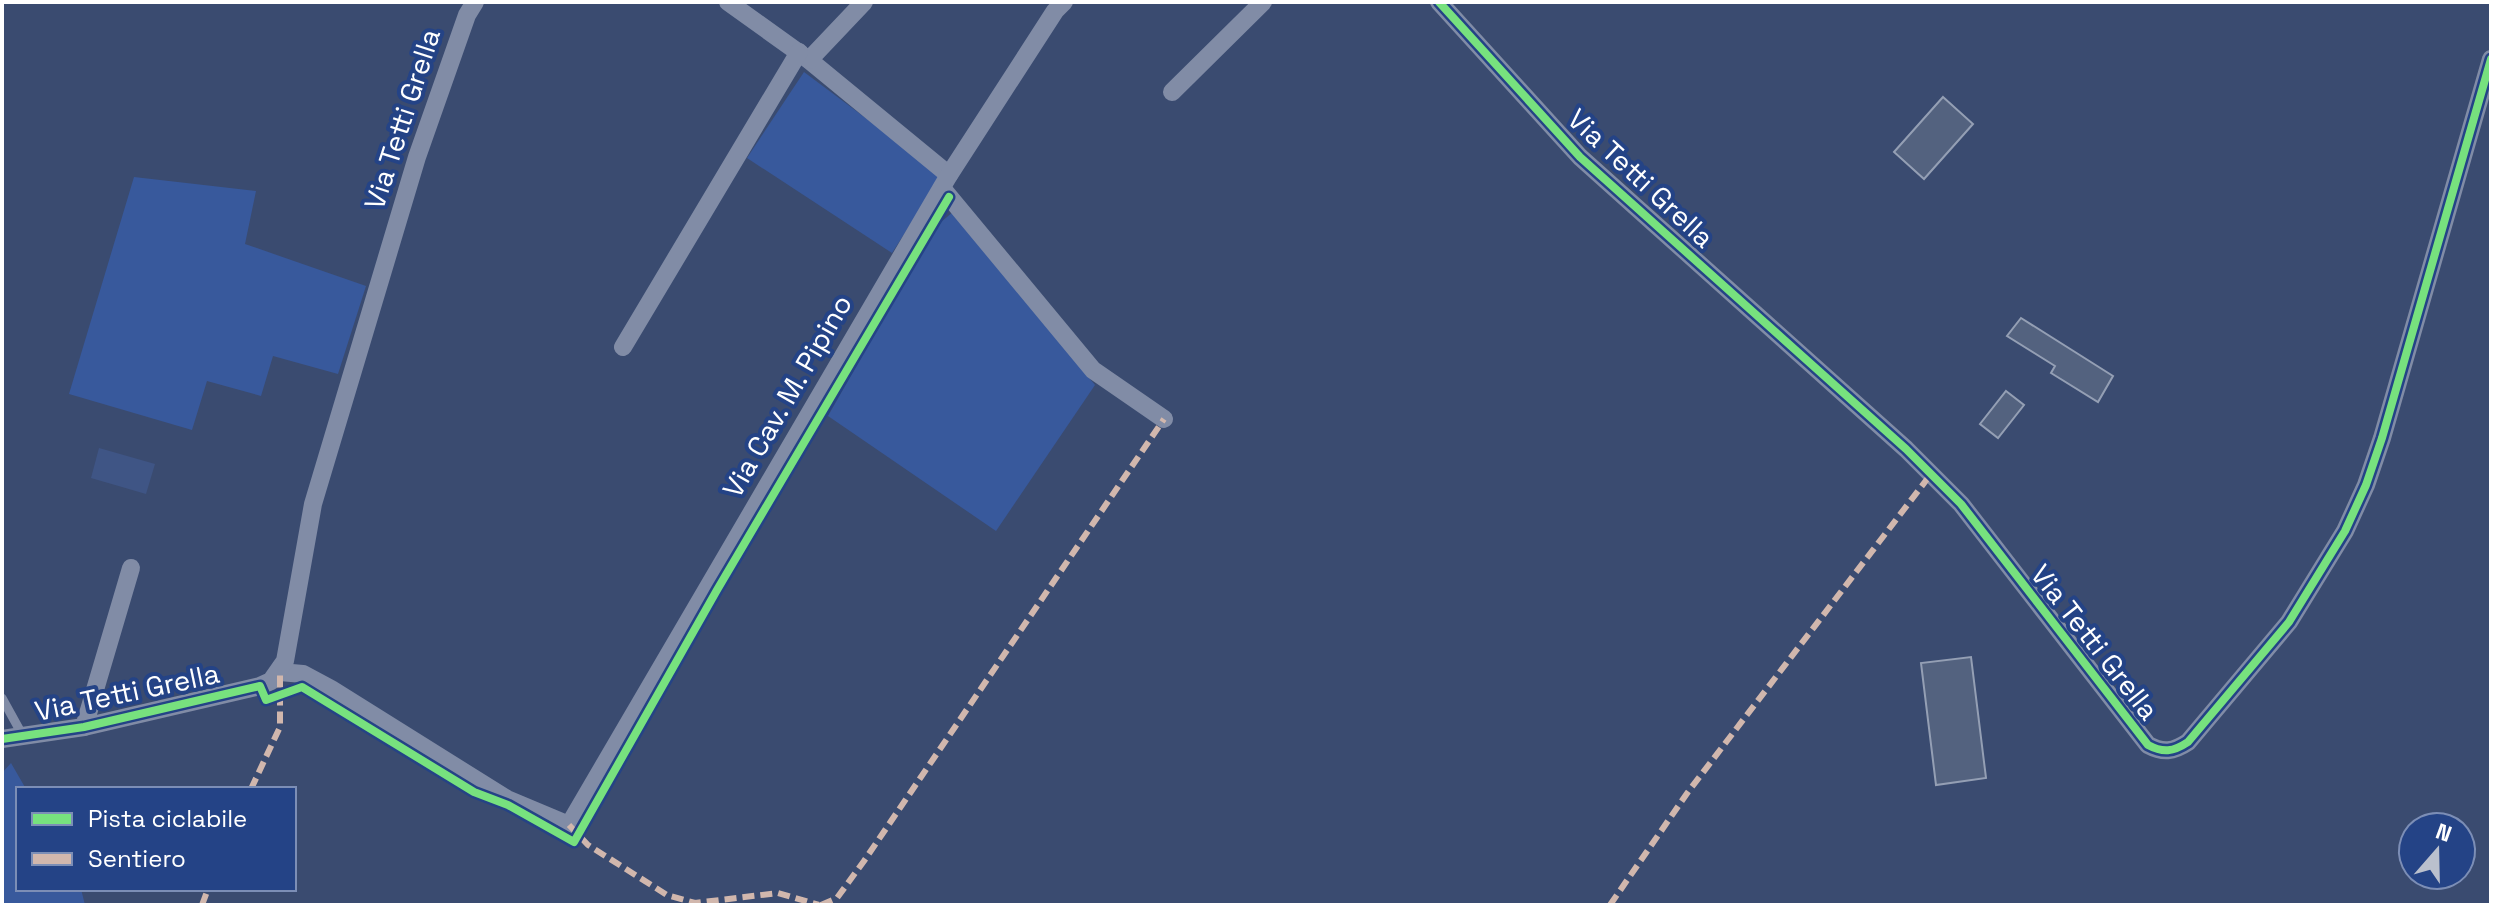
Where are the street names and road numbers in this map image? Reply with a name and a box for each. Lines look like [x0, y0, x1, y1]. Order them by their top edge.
street label: Via Tetti Grella [356, 24, 448, 214]
street label: Via Tetti Grella [1560, 101, 1722, 255]
street label: Via Cav. M. Pipino [714, 288, 860, 504]
street label: Via Tetti Grella [2023, 557, 2167, 727]
street label: Via Tetti Grella [31, 655, 223, 729]

